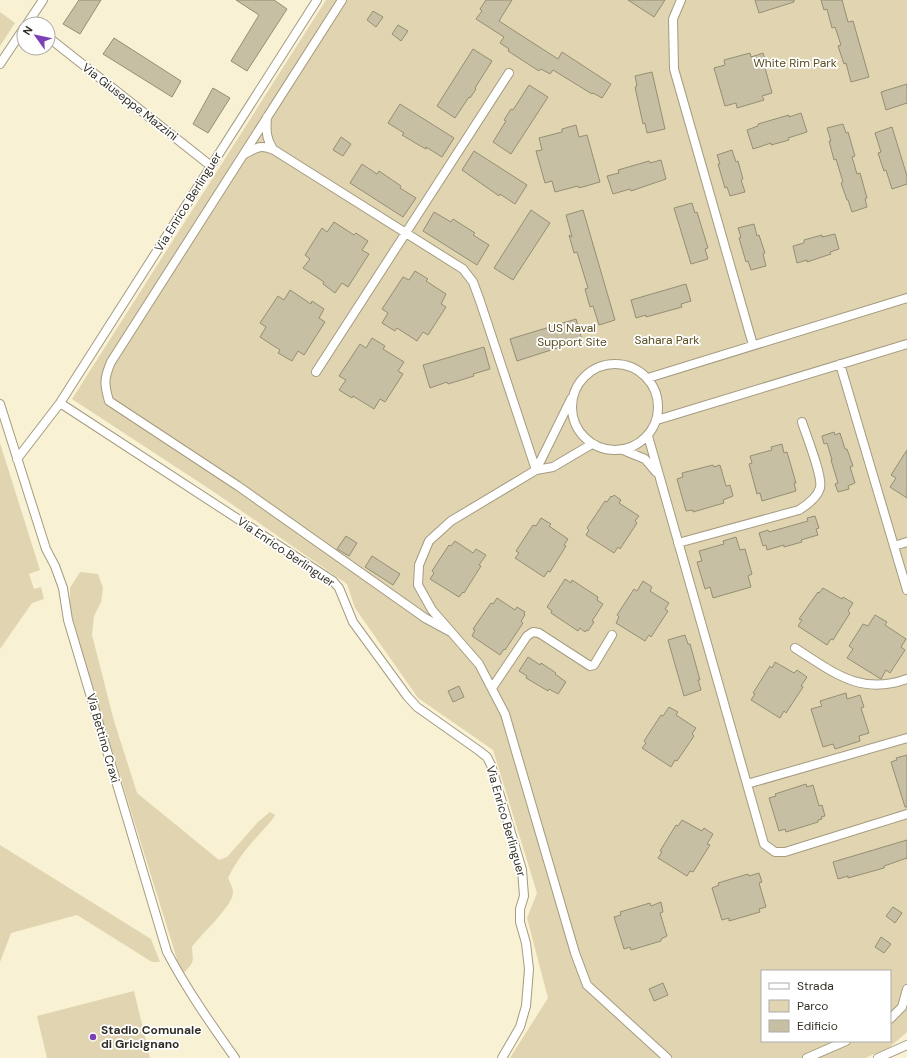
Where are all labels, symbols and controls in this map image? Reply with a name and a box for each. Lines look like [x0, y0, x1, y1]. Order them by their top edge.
north arrow [16, 16, 56, 56]
text: N [20, 23, 36, 38]
park label: White Rim Park [753, 55, 837, 71]
street label: Via Giuseppe Mazzini [79, 59, 181, 145]
street label: Via Enrico Berlinguer [151, 149, 225, 255]
park label: US Naval Support Site [537, 320, 607, 350]
park label: Sahara Park [635, 332, 699, 348]
street label: Via Enrico Berlinguer [234, 513, 338, 591]
street label: Via Bettino Craxi [83, 691, 123, 785]
street label: Via Enrico Berlinguer [483, 764, 530, 879]
legend [761, 970, 891, 1042]
text: Strada [797, 978, 834, 994]
text: Parco [797, 998, 828, 1014]
text: Edificio [797, 1018, 838, 1034]
place label: Stadio Comunale di Gricignano [101, 1022, 202, 1052]
marker: Stadio Comunale di Gricignano [88, 1032, 98, 1042]

